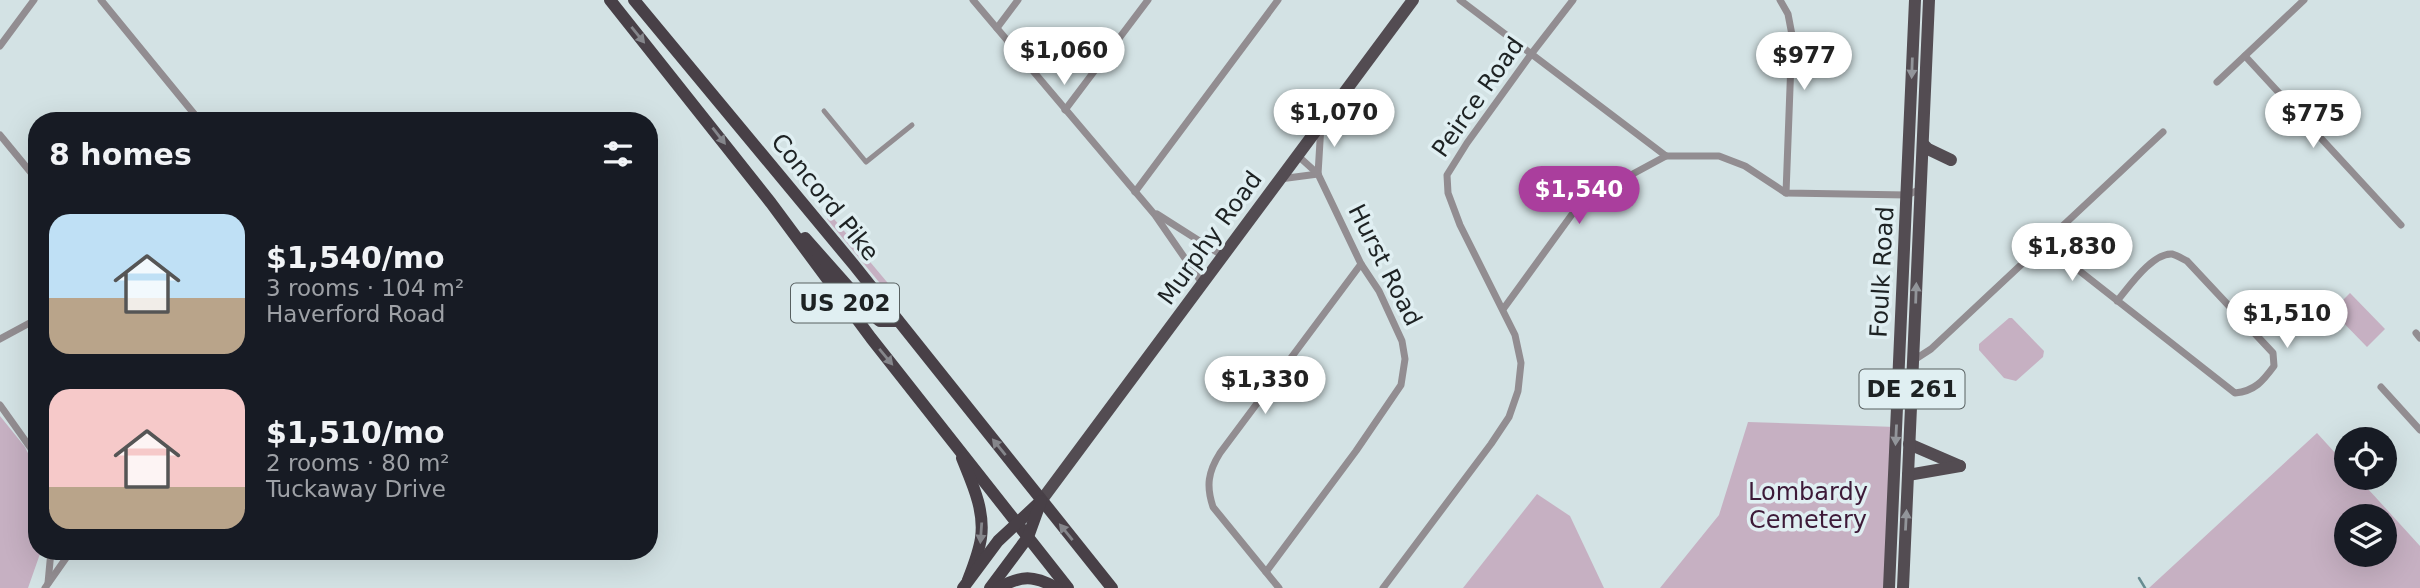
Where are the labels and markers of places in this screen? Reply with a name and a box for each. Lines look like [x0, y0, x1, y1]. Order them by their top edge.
pin: $1,060 [1007, 28, 1121, 87]
pin: $977 [1763, 32, 1845, 92]
pin: $1,070 [1277, 90, 1391, 149]
pin: $775 [2272, 90, 2354, 150]
pin: $1,540 [1522, 166, 1636, 226]
pin: $1,830 [2015, 224, 2129, 283]
pin: $1,510 [2230, 290, 2344, 350]
pin: $1,330 [1208, 356, 1322, 416]

